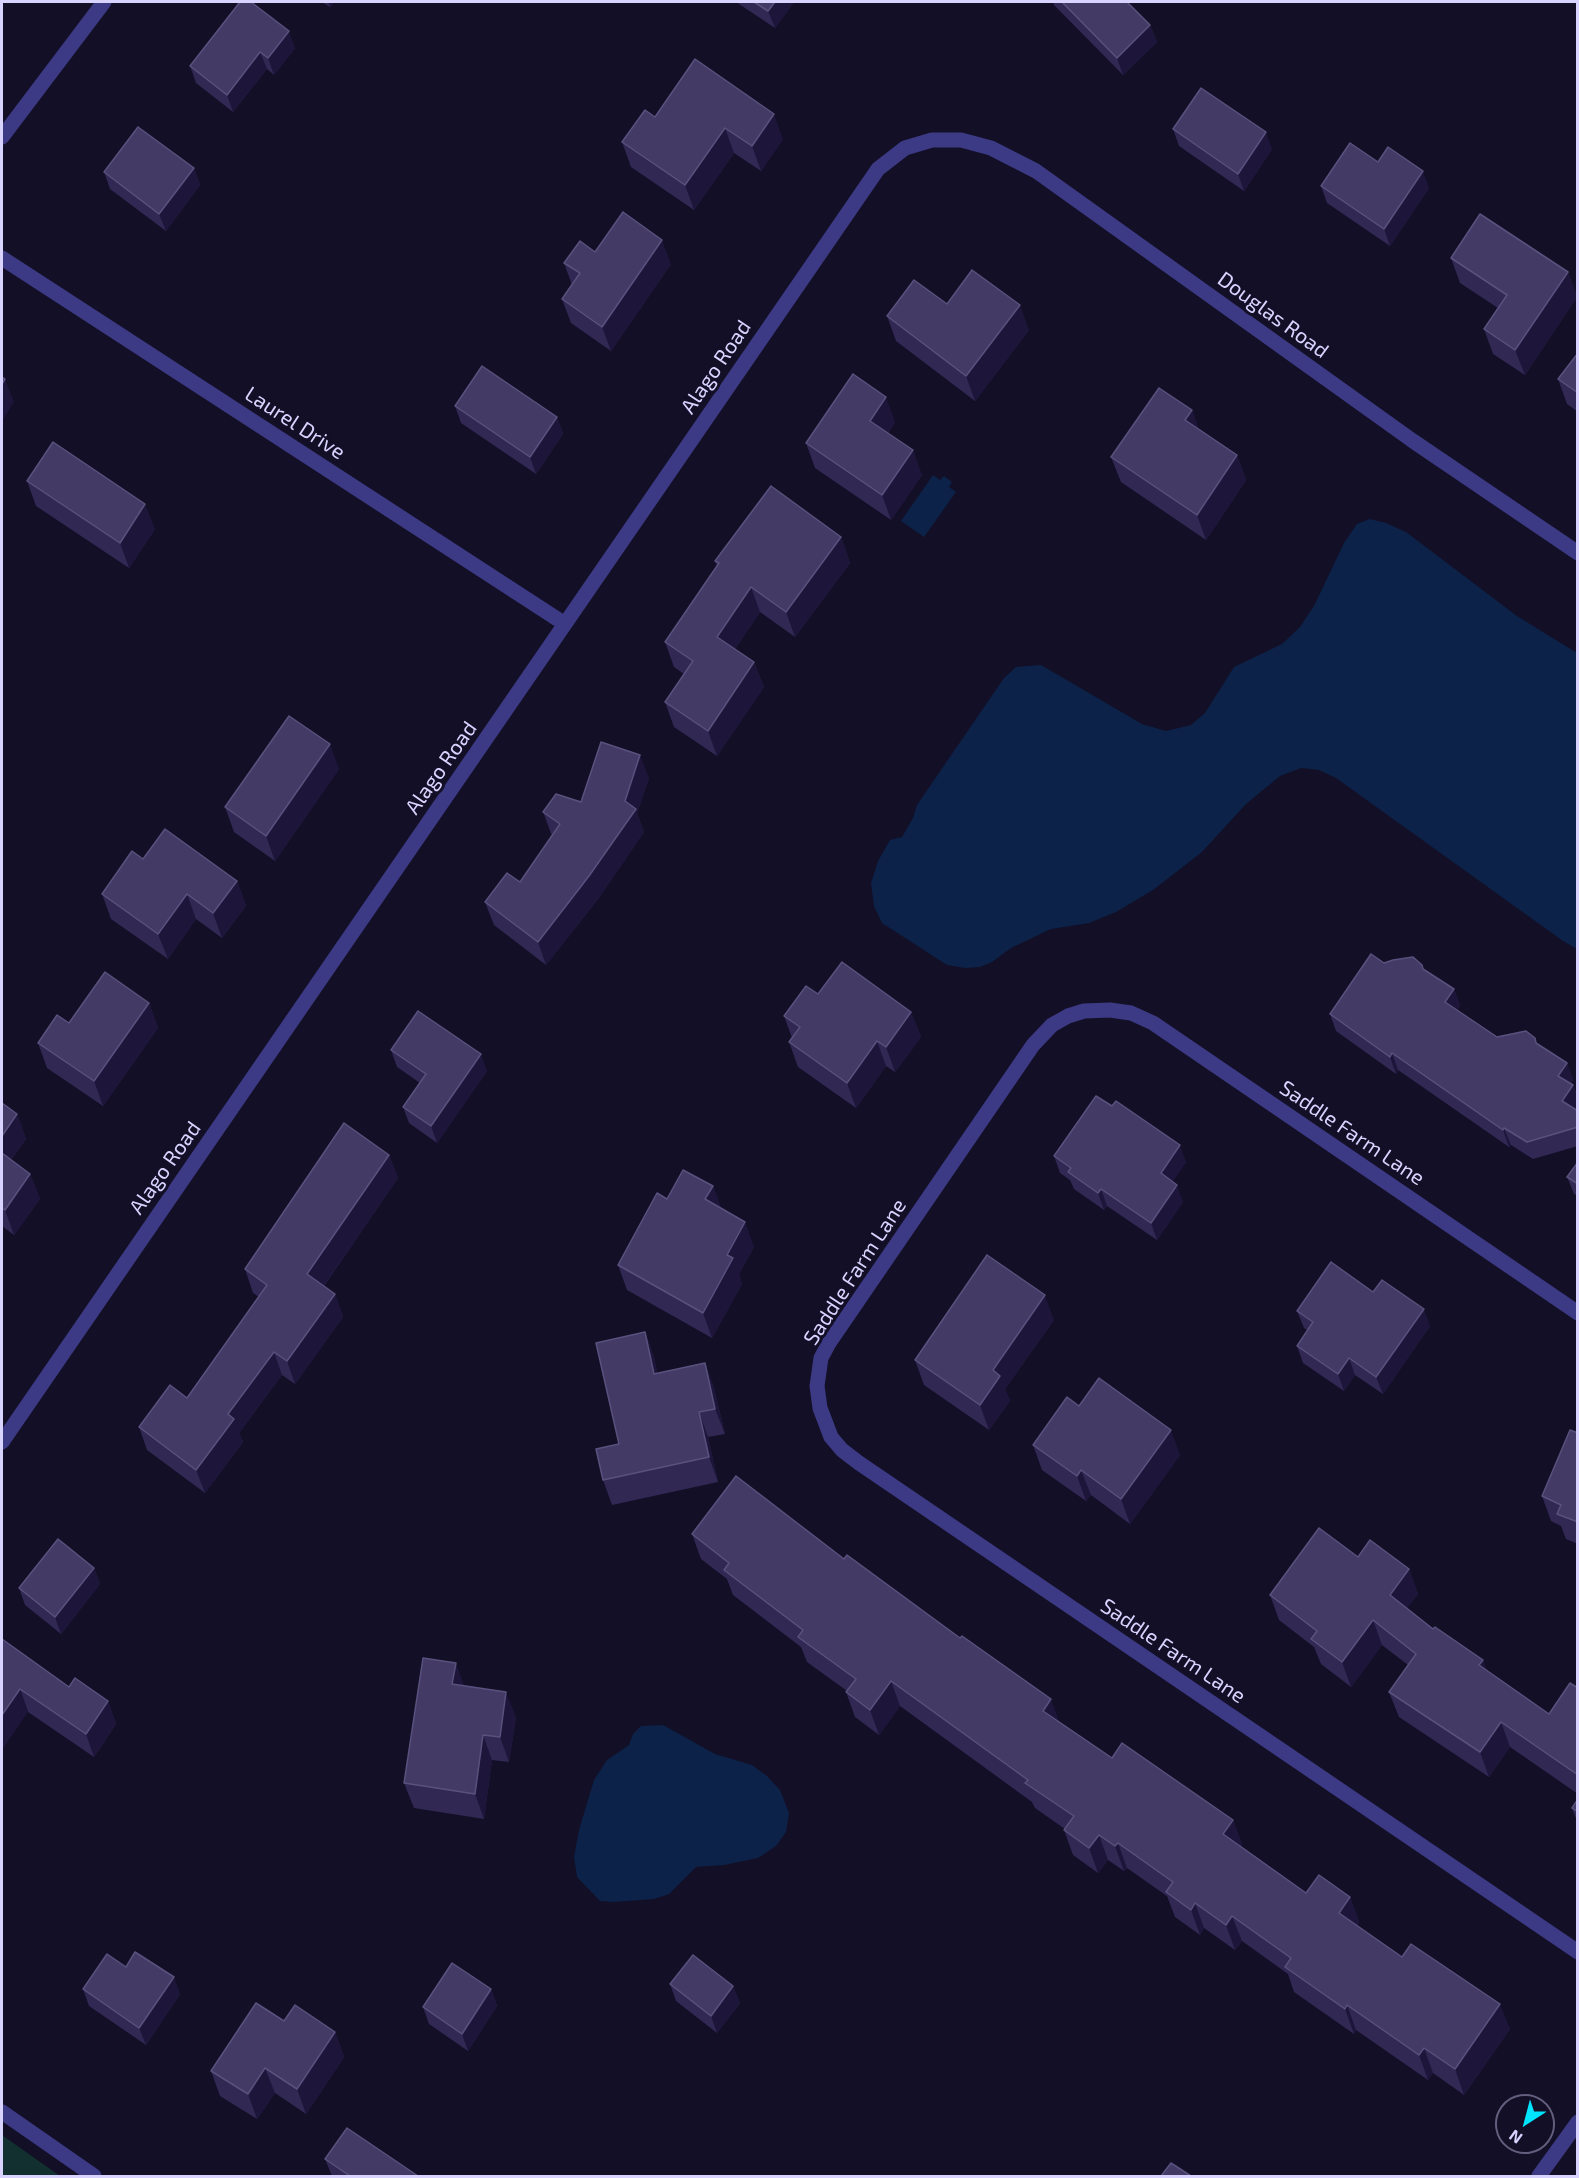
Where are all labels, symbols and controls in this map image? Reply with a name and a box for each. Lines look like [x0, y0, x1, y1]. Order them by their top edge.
street label: Douglas Road [1213, 266, 1333, 364]
street label: Alago Road [676, 315, 756, 419]
street label: Laurel Drive [240, 381, 350, 465]
street label: Alago Road [400, 717, 482, 819]
street label: Saddle Farm Lane [1275, 1075, 1429, 1191]
street label: Alago Road [124, 1117, 206, 1219]
street label: Saddle Farm Lane [798, 1194, 912, 1350]
street label: Saddle Farm Lane [1096, 1593, 1250, 1709]
north arrow [1495, 2094, 1555, 2154]
text: N [1505, 2126, 1526, 2148]

